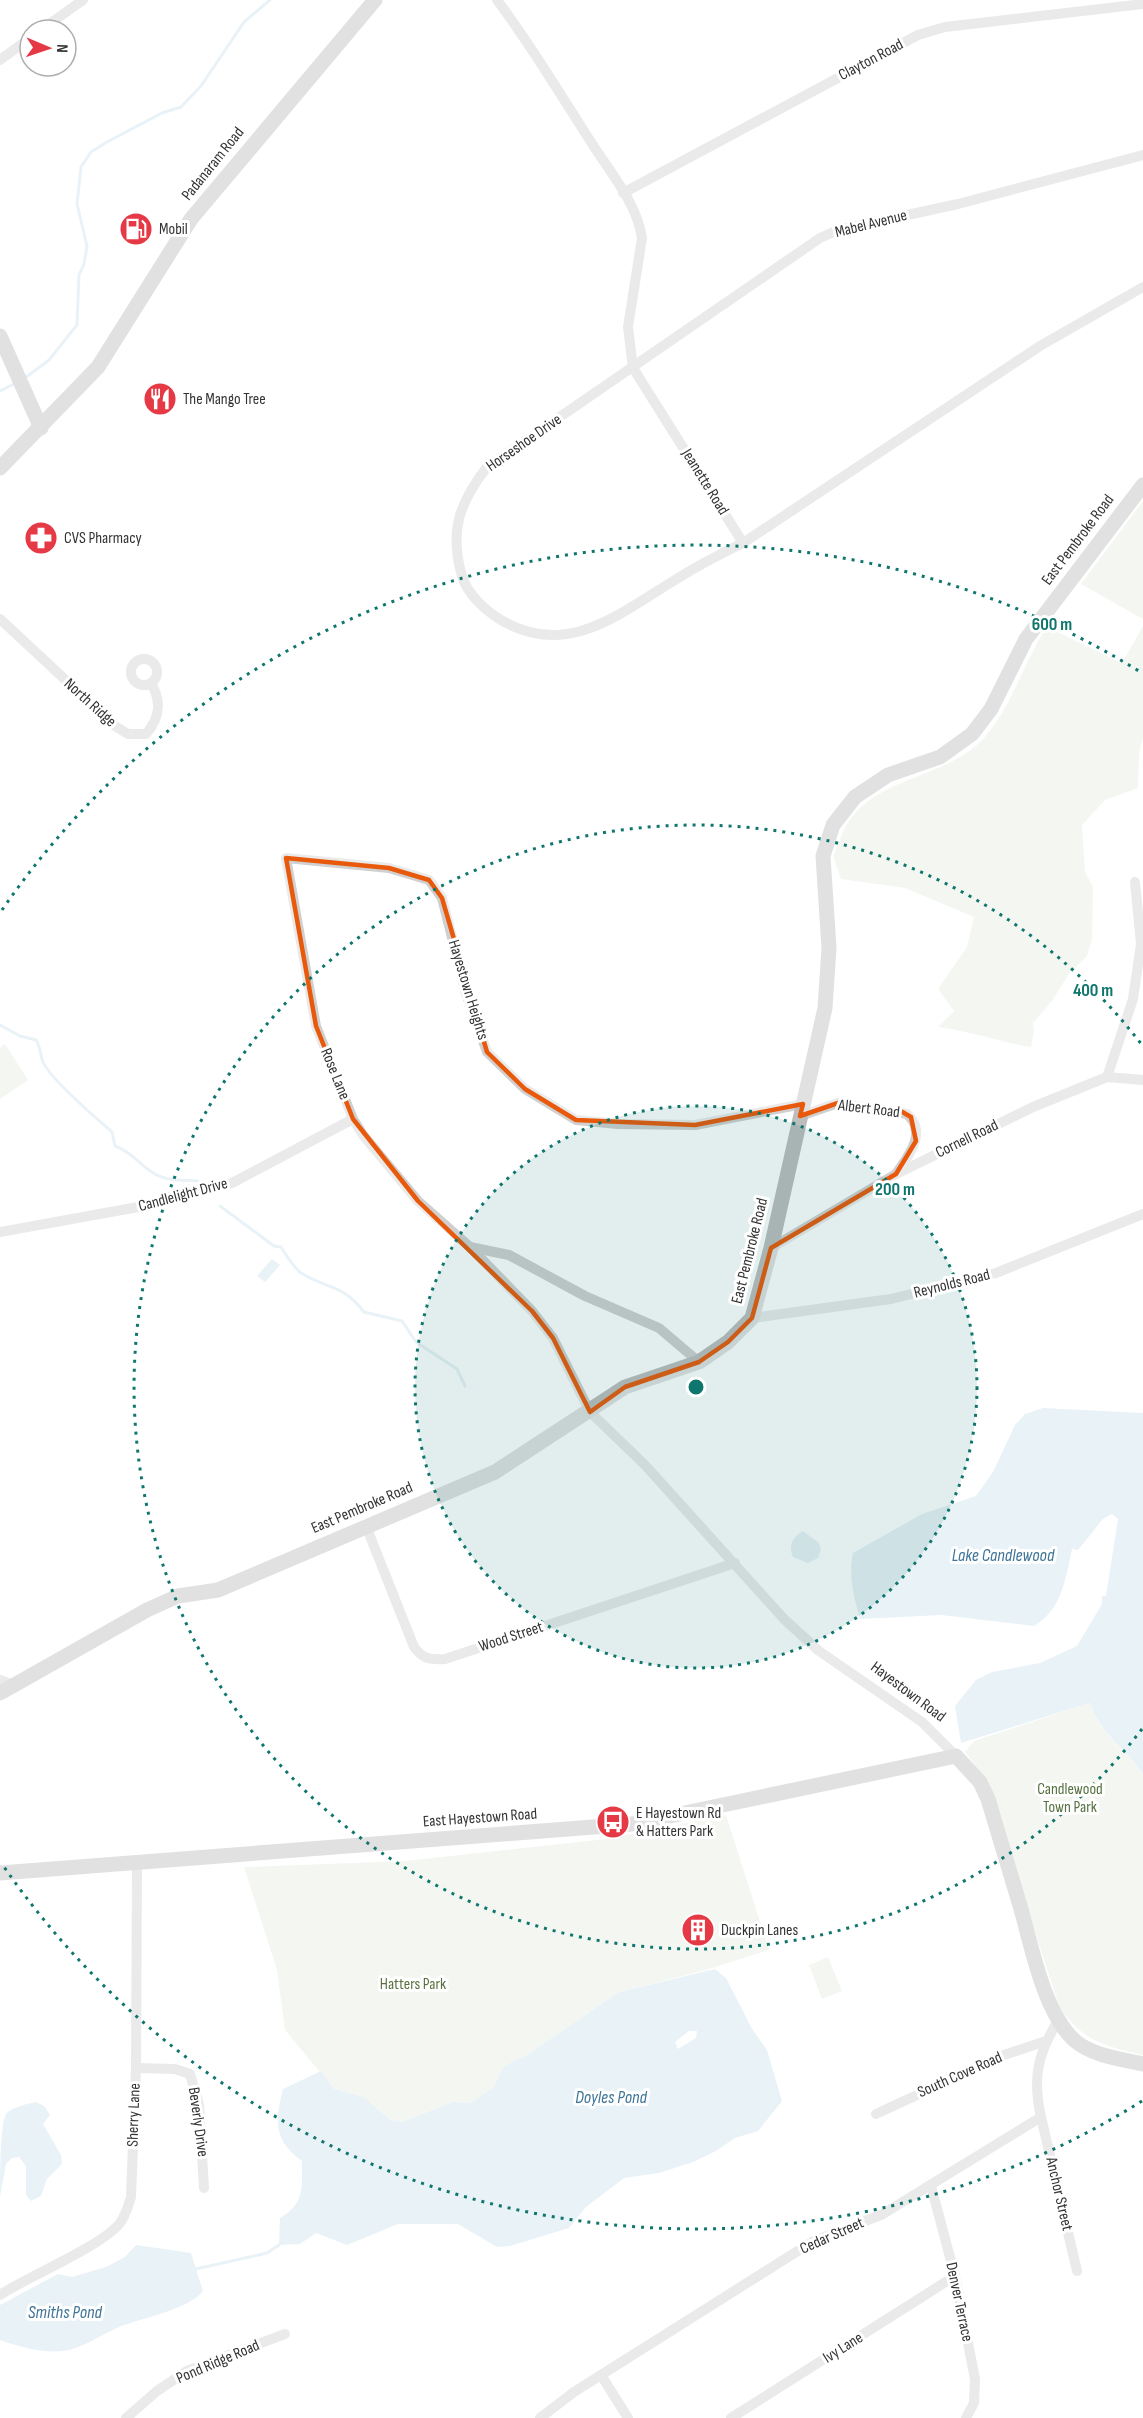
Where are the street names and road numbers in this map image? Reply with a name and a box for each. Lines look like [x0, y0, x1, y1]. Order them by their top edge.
street label: Clayton Road [835, 35, 907, 85]
street label: Padanaram Road [178, 124, 248, 204]
street label: Mabel Avenue [833, 206, 909, 242]
street label: Horseshoe Drive [483, 410, 565, 476]
street label: Jeanette Road [677, 445, 733, 519]
street label: East Pembroke Road [1038, 491, 1118, 589]
street label: North Ridge [60, 675, 120, 731]
street label: Hayestown Heights [444, 938, 492, 1042]
street label: Rose Lane [316, 1045, 354, 1103]
street label: Albert Road [836, 1096, 901, 1122]
street label: Cornell Road [933, 1116, 1001, 1162]
street label: Candlelight Drive [136, 1174, 230, 1216]
street label: East Pembroke Road [728, 1196, 772, 1306]
street label: Reynolds Road [912, 1265, 992, 1303]
street label: East Pembroke Road [308, 1478, 416, 1538]
street label: Wood Street [476, 1618, 546, 1656]
street label: Hayestown Road [867, 1658, 949, 1726]
street label: East Hayestown Road [422, 1805, 538, 1831]
street label: South Cove Road [915, 2048, 1005, 2102]
street label: Sherry Lane [123, 2083, 145, 2147]
street label: Beverly Drive [184, 2086, 212, 2158]
street label: Anchor Street [1041, 2154, 1077, 2233]
street label: Cedar Street [797, 2213, 867, 2258]
street label: Denver Terrace [941, 2261, 977, 2343]
street label: Ivy Lane [820, 2328, 866, 2368]
street label: Pond Ridge Road [174, 2336, 262, 2388]

